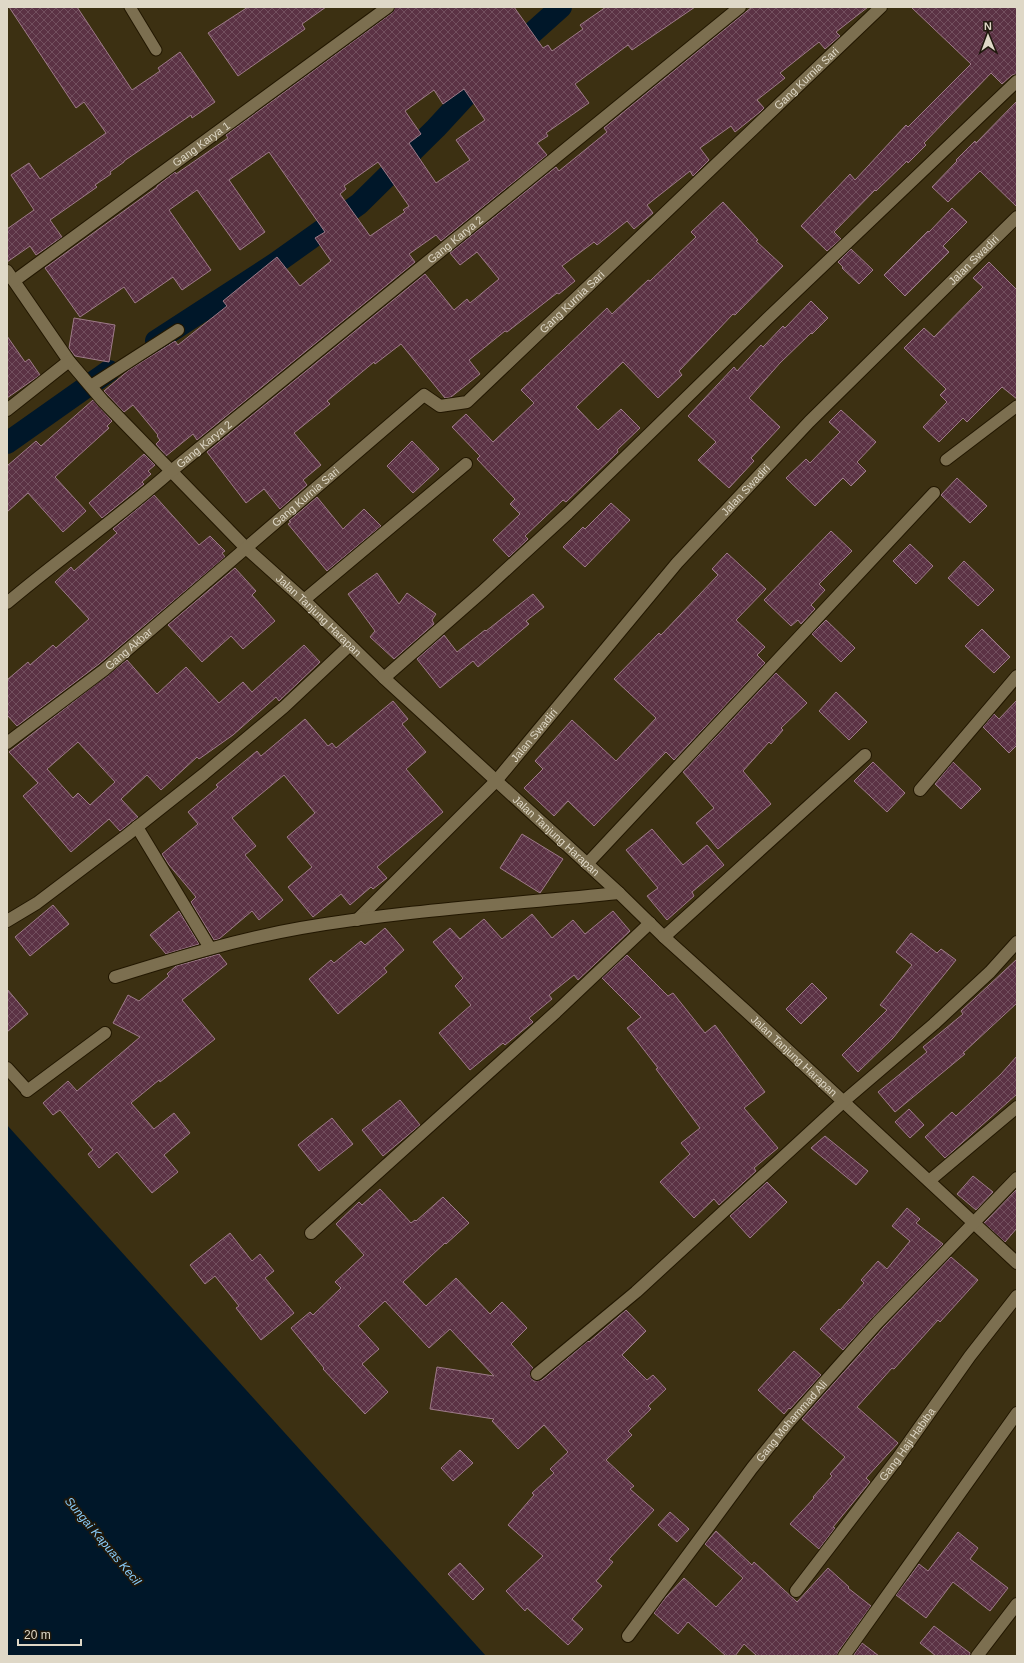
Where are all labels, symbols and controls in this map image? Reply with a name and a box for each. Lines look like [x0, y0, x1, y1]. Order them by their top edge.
north arrow [968, 16, 1008, 56]
text: N [984, 20, 992, 32]
street label: Gang Kurnia Sari [772, 45, 841, 112]
street label: Gang Karya 1 [170, 119, 232, 169]
street label: Gang Karya 2 [425, 213, 485, 266]
street label: Jalan Swadiri [946, 233, 1001, 287]
street label: Gang Kurnia Sari [537, 268, 607, 335]
street label: Gang Karya 2 [174, 418, 234, 470]
street label: Jalan Swadiri [719, 462, 772, 518]
street label: Gang Kurnia Sari [269, 465, 341, 529]
street label: Jalan Tanjung Harapan [274, 572, 364, 659]
street label: Gang Akbar [103, 625, 155, 672]
street label: Jalan Swadiri [508, 706, 560, 764]
street label: Jalan Tanjung Harapan [511, 793, 602, 878]
street label: Jalan Tanjung Harapan [749, 1013, 840, 1099]
street label: Gang Mohammad Ali [753, 1378, 829, 1464]
street label: Gang Haji Habiba [877, 1405, 938, 1483]
water label: Sungai Kapuas Kecil [62, 1494, 144, 1588]
scale bar [18, 1621, 81, 1647]
text: 20 m [24, 1628, 51, 1642]

